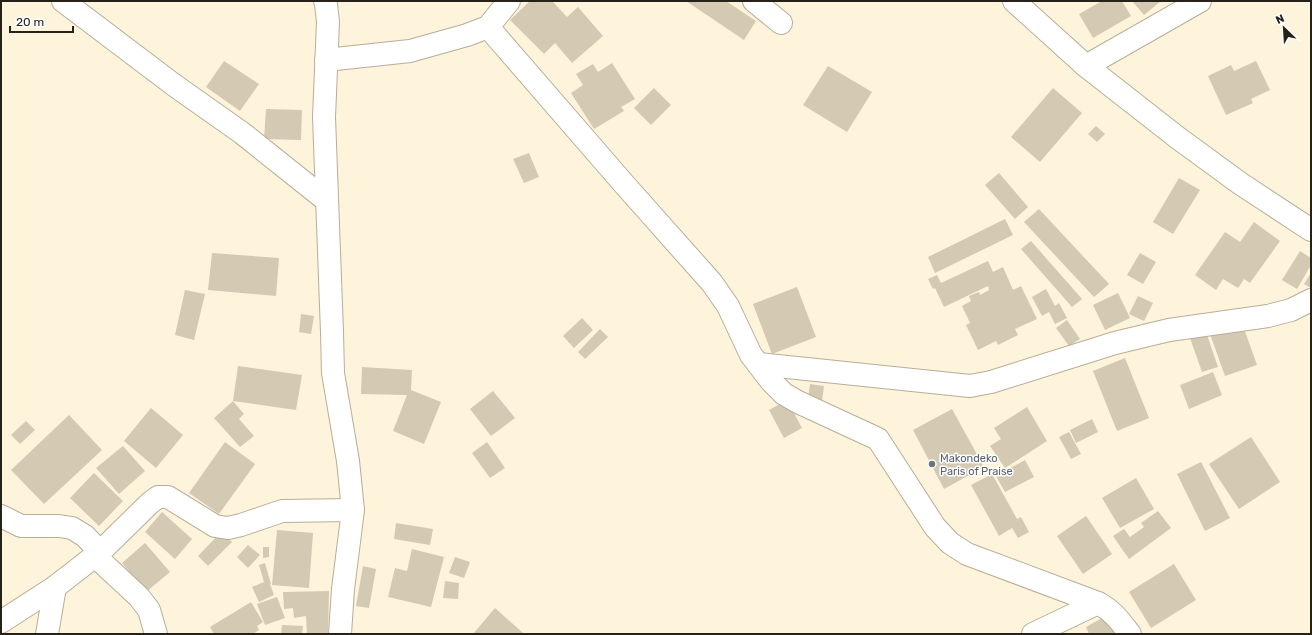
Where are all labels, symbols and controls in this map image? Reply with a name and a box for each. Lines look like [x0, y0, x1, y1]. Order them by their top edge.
scale bar [10, 8, 73, 34]
north arrow [1264, 8, 1304, 48]
text: N [1274, 12, 1286, 27]
text: 20 m [16, 15, 44, 29]
place label: Makondeko Paris of Praise [940, 452, 1013, 478]
marker: Makondeko Paris of Praise [927, 459, 937, 469]

